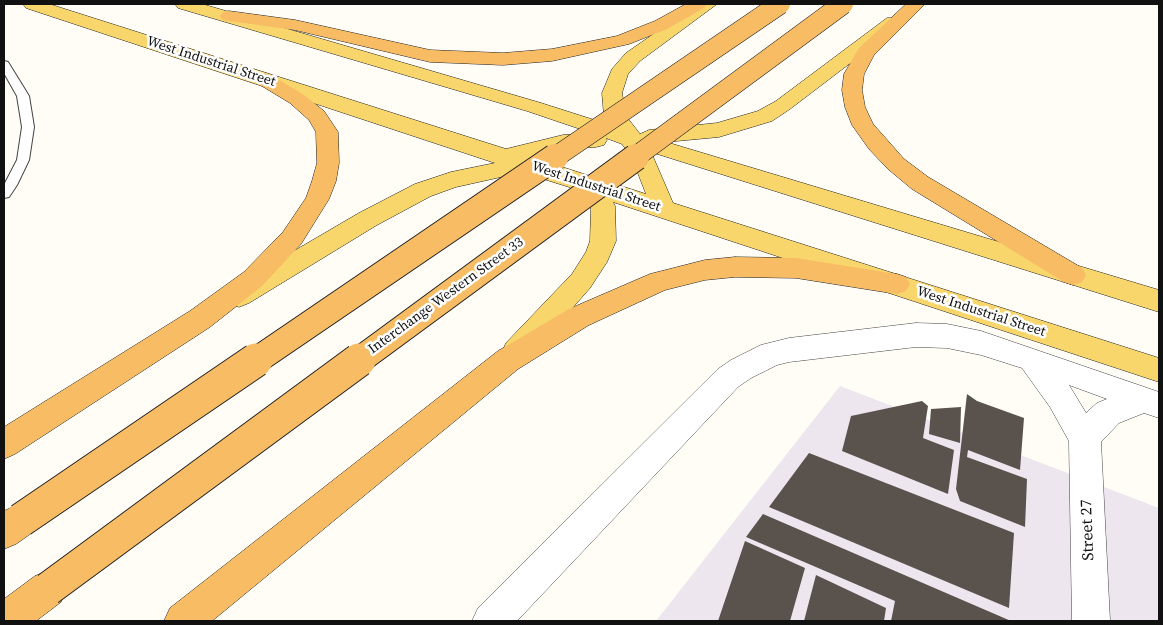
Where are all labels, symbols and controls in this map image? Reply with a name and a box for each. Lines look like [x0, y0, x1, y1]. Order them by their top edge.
street label: West Industrial Street [144, 33, 278, 91]
street label: West Industrial Street [529, 158, 663, 216]
street label: Interchange Western Street 33 [365, 234, 527, 358]
street label: West Industrial Street [914, 283, 1048, 341]
street label: Street 27 [1077, 499, 1099, 561]

